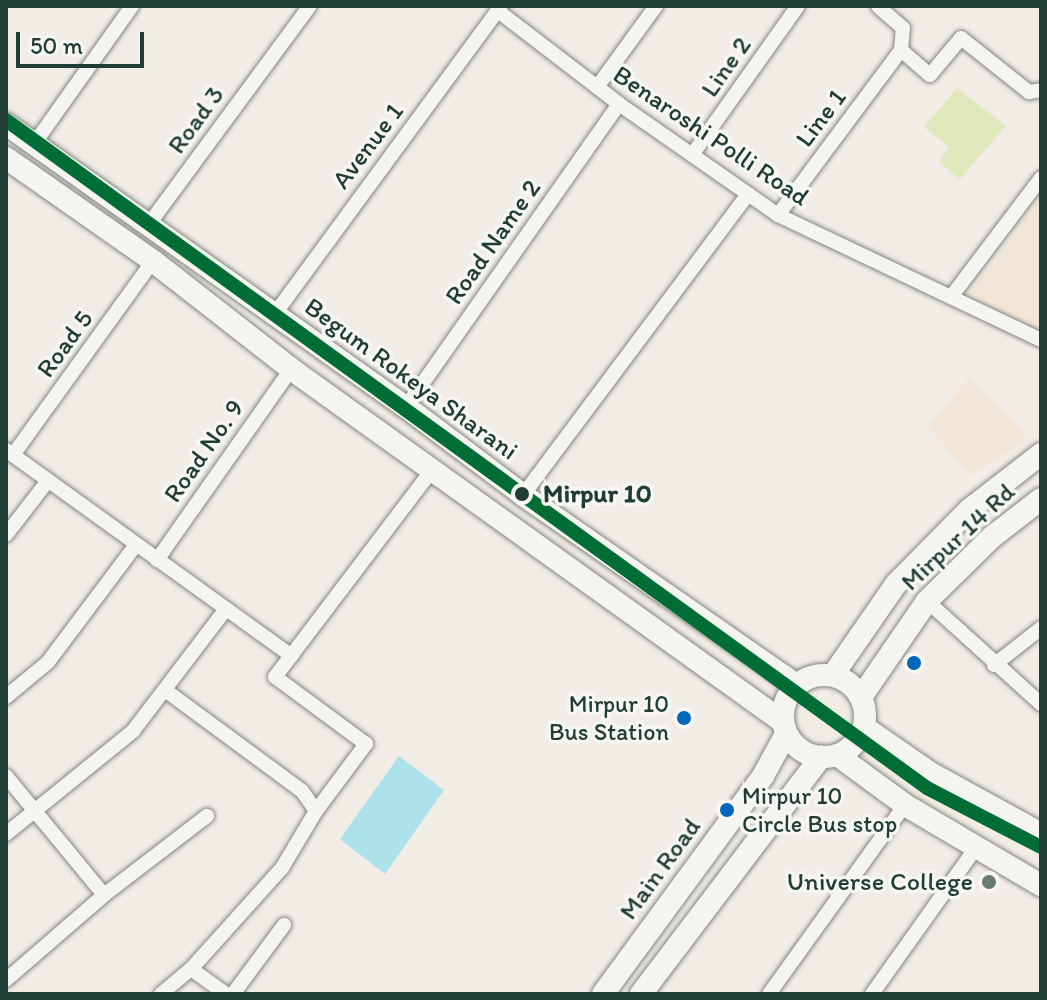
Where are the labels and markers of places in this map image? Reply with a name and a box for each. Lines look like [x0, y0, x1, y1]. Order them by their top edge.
place label: Mirpur 10 [543, 478, 652, 510]
marker: Mirpur 10 [508, 480, 536, 508]
unlabelled marker [906, 655, 922, 671]
place label: Mirpur 10 Bus Station [548, 690, 669, 746]
marker: Mirpur 10 Bus Station [676, 710, 692, 726]
place label: Mirpur 10 Circle Bus stop [742, 782, 897, 838]
marker: Mirpur 10 Circle Bus stop [719, 802, 735, 818]
place label: Universe College [787, 866, 973, 898]
marker: Universe College [980, 873, 998, 891]

